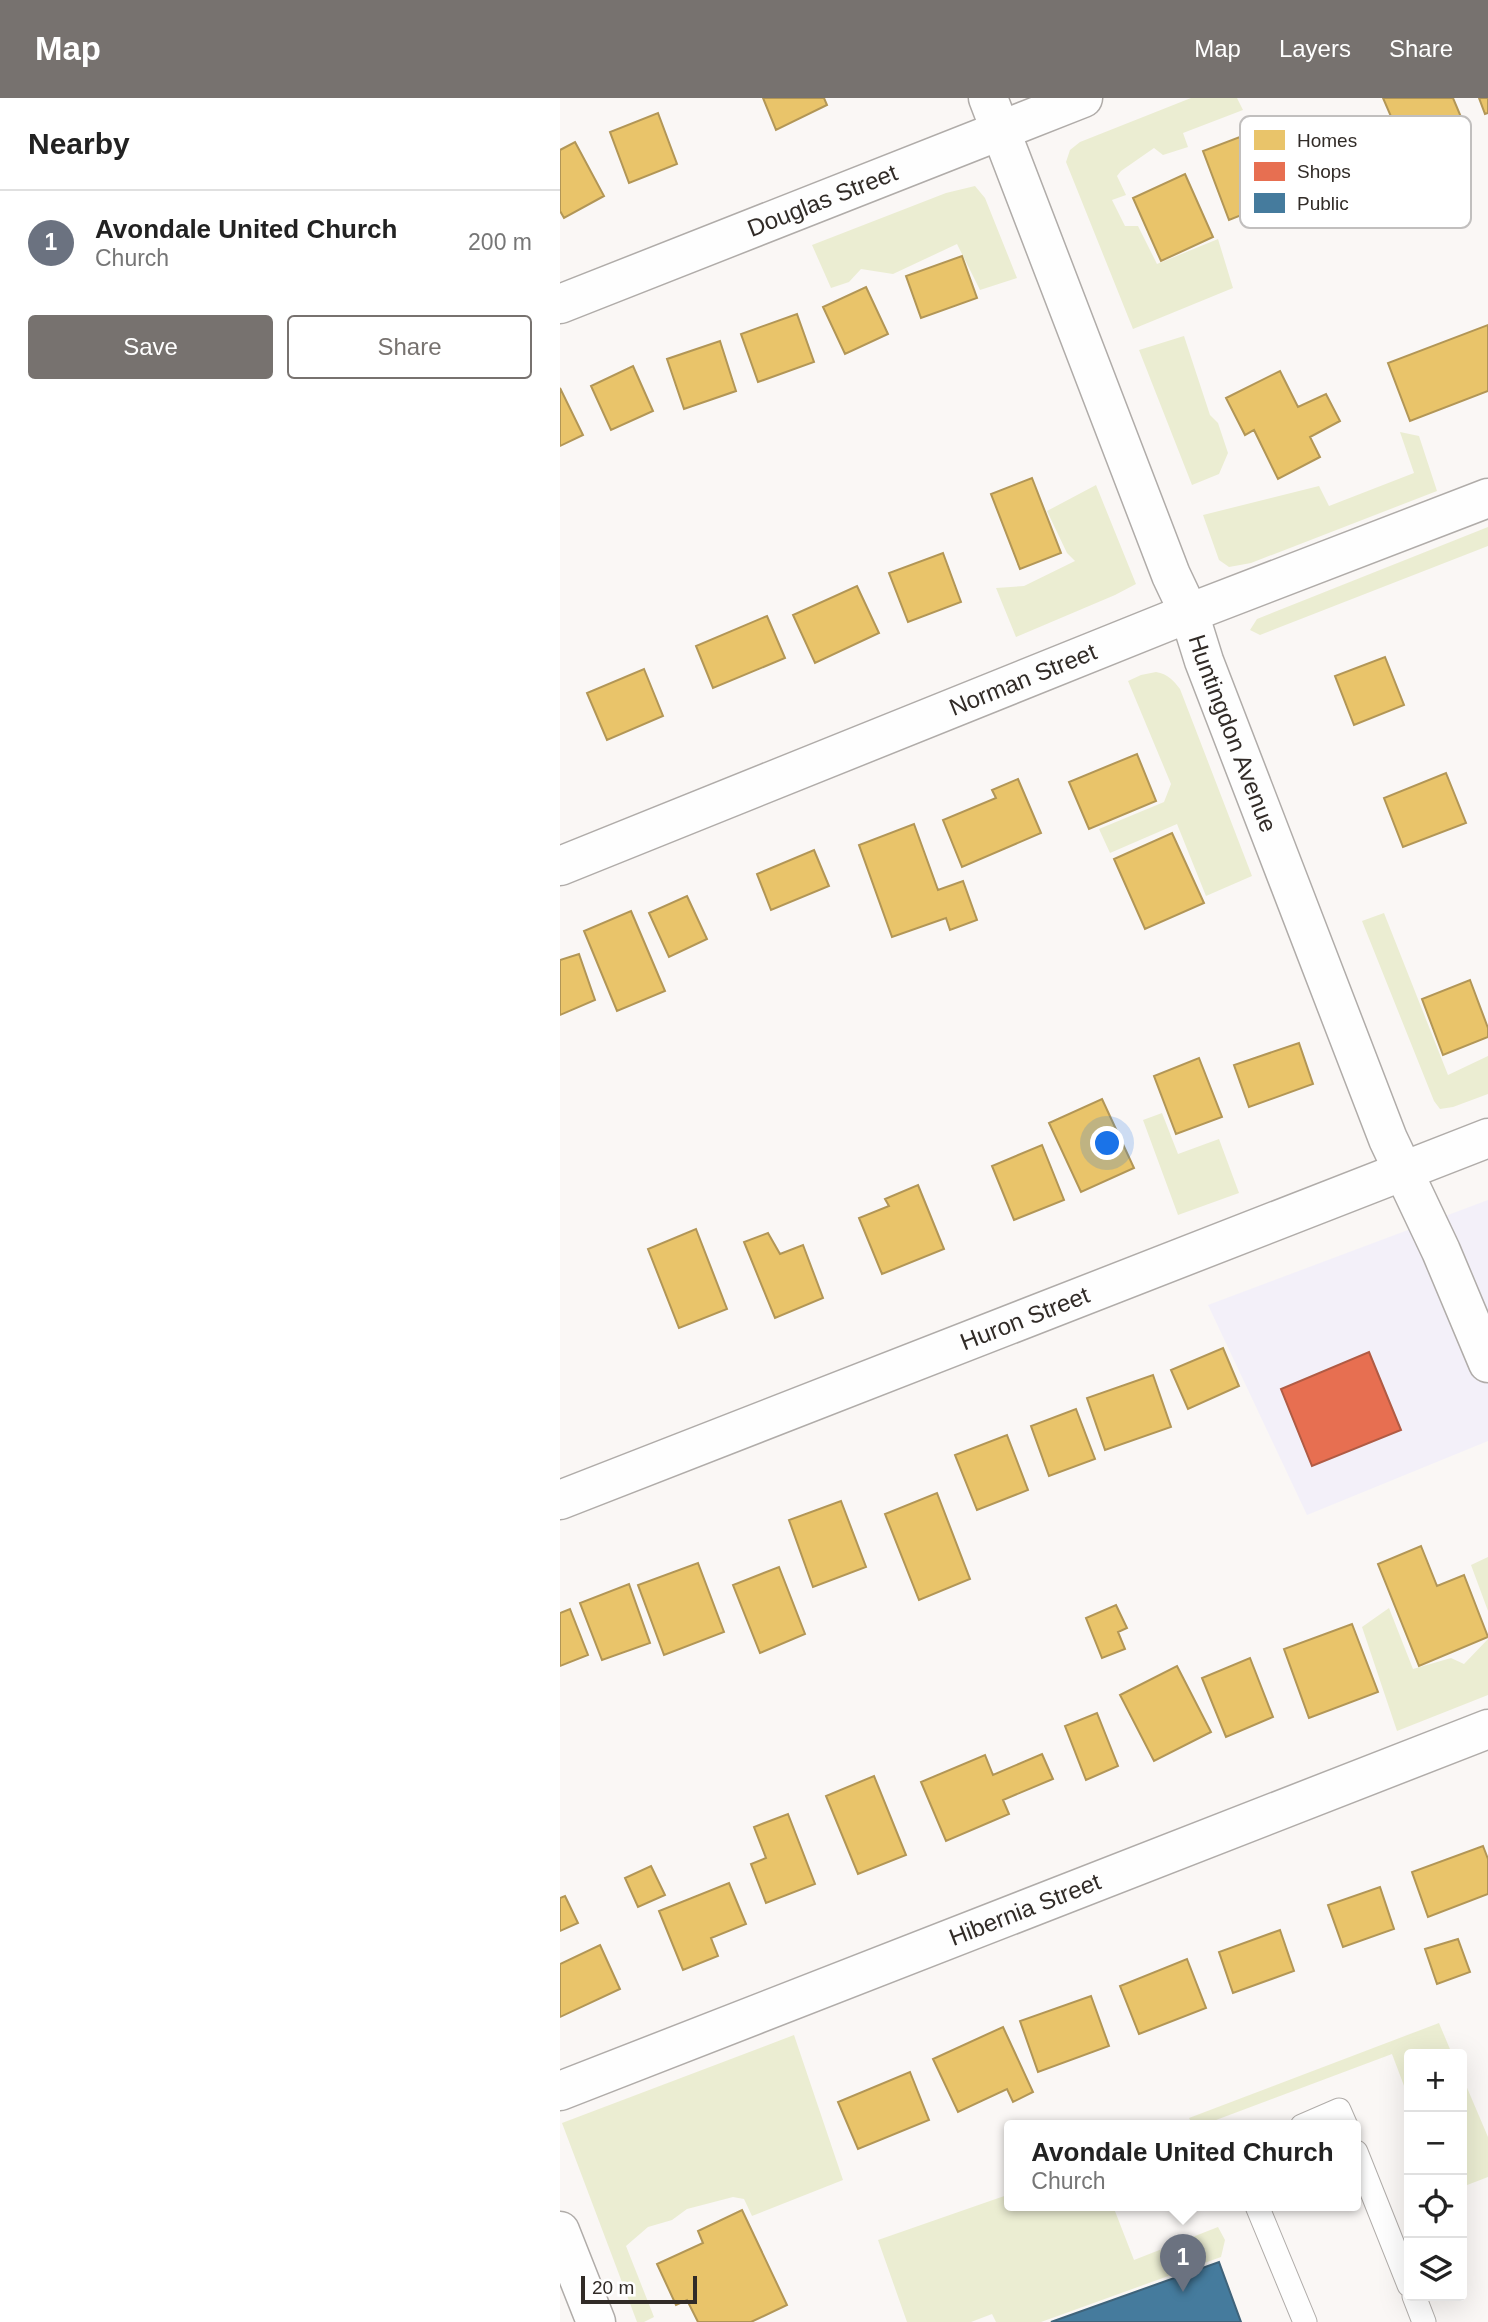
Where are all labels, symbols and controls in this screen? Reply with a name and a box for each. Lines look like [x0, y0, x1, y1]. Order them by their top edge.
text: Map [35, 30, 101, 67]
text: Map [1194, 35, 1241, 62]
text: Layers [1279, 35, 1351, 62]
text: Share [1389, 35, 1453, 62]
legend [1240, 116, 1471, 228]
text: Nearby [28, 127, 130, 160]
text: Homes [1297, 130, 1357, 151]
street label: Douglas Street [743, 158, 901, 242]
text: Shops [1297, 161, 1351, 182]
text: Public [1297, 193, 1349, 214]
text: Avondale United Church [95, 214, 397, 244]
text: 1 [45, 229, 57, 255]
text: 200 m [468, 229, 532, 255]
text: Church [95, 245, 169, 271]
button: Save [28, 315, 273, 379]
button: Share [287, 315, 532, 379]
street label: Huntingdon Avenue [1184, 631, 1283, 836]
street label: Norman Street [945, 638, 1101, 721]
your location [1090, 1126, 1124, 1160]
street label: Huron Street [956, 1281, 1093, 1356]
street label: Hibernia Street [945, 1867, 1105, 1951]
map controls [1404, 2049, 1467, 2301]
button: + [1404, 2049, 1467, 2112]
button: − [1404, 2112, 1467, 2175]
popup [1004, 2120, 1361, 2211]
text: Avondale United Church [1031, 2137, 1334, 2167]
text: Church [1031, 2168, 1105, 2194]
button: locate [1404, 2175, 1467, 2238]
pin: 1 [1160, 2234, 1206, 2292]
button: layers [1404, 2238, 1467, 2301]
scale bar [581, 2273, 696, 2305]
text: 20 m [592, 2277, 634, 2298]

